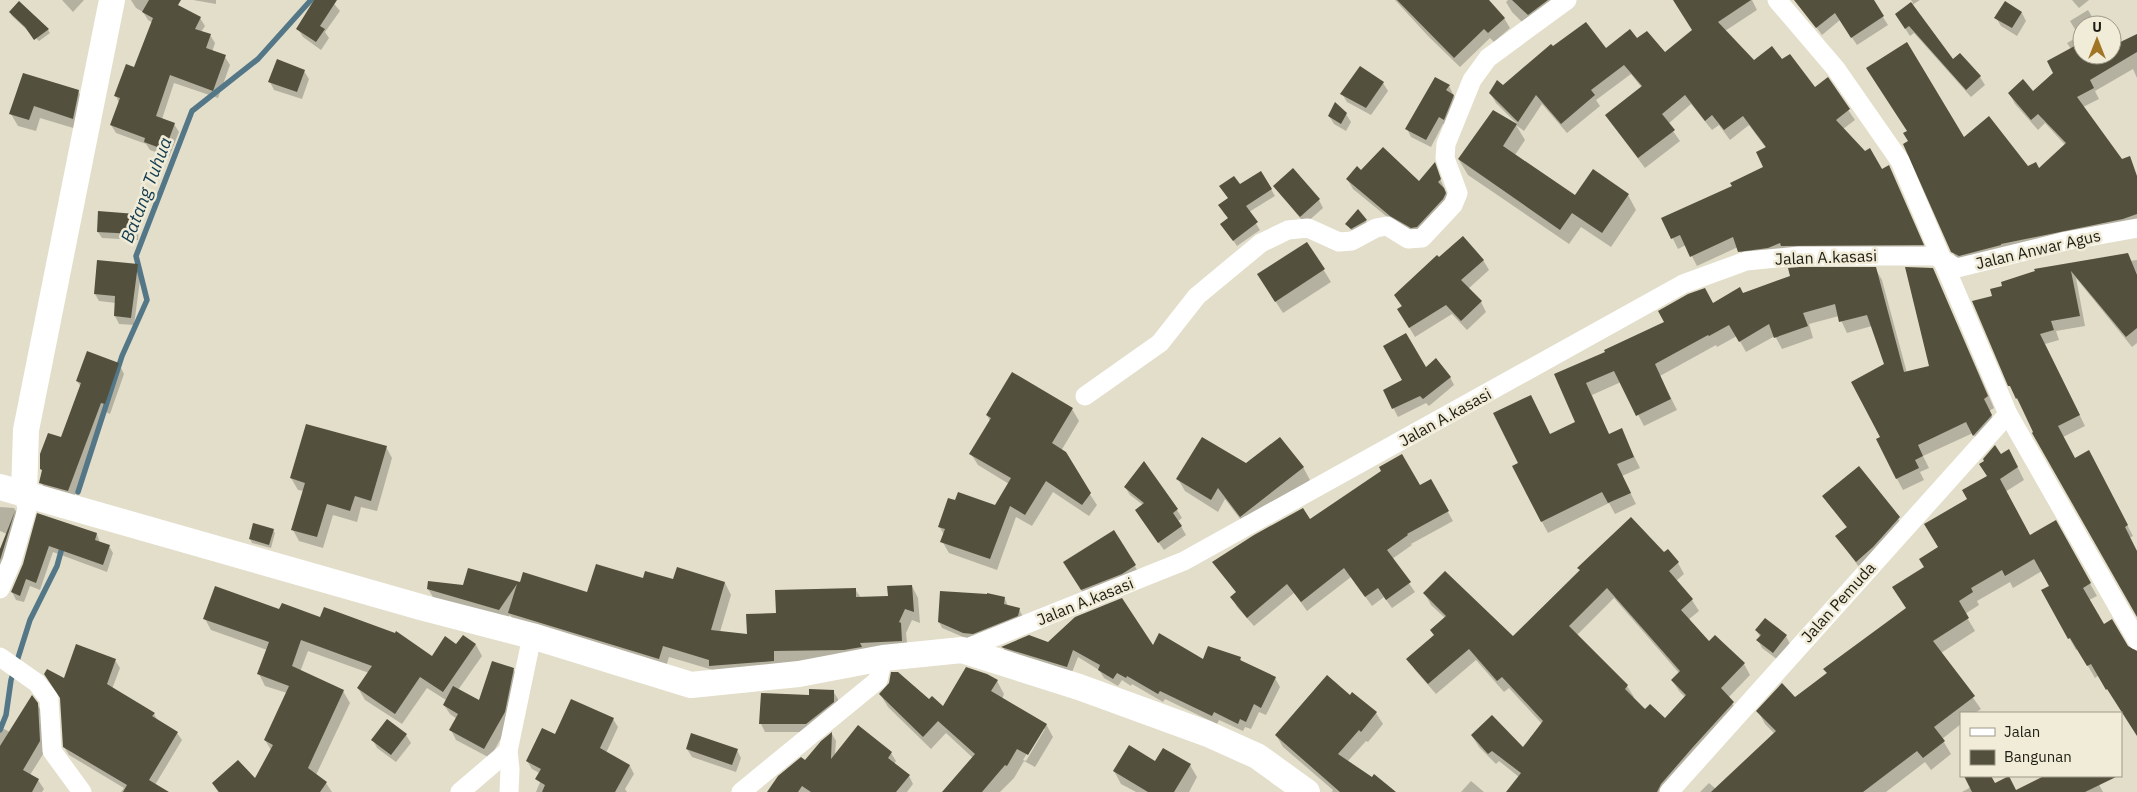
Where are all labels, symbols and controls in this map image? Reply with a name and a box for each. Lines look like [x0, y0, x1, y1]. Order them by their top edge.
north arrow [2072, 15, 2122, 65]
text: U [2092, 18, 2102, 36]
water label: Batang Tuhua [115, 134, 177, 246]
street label: Jalan Anwar Agus [1974, 225, 2102, 273]
street label: Jalan A.kasasi [1775, 245, 1877, 269]
street label: Jalan A.kasasi [1395, 383, 1495, 451]
street label: Jalan Pemuda [1797, 557, 1880, 646]
street label: Jalan A.kasasi [1034, 573, 1136, 629]
legend [1960, 712, 2122, 777]
text: Jalan [2004, 722, 2040, 741]
text: Bangunan [2004, 747, 2072, 766]

